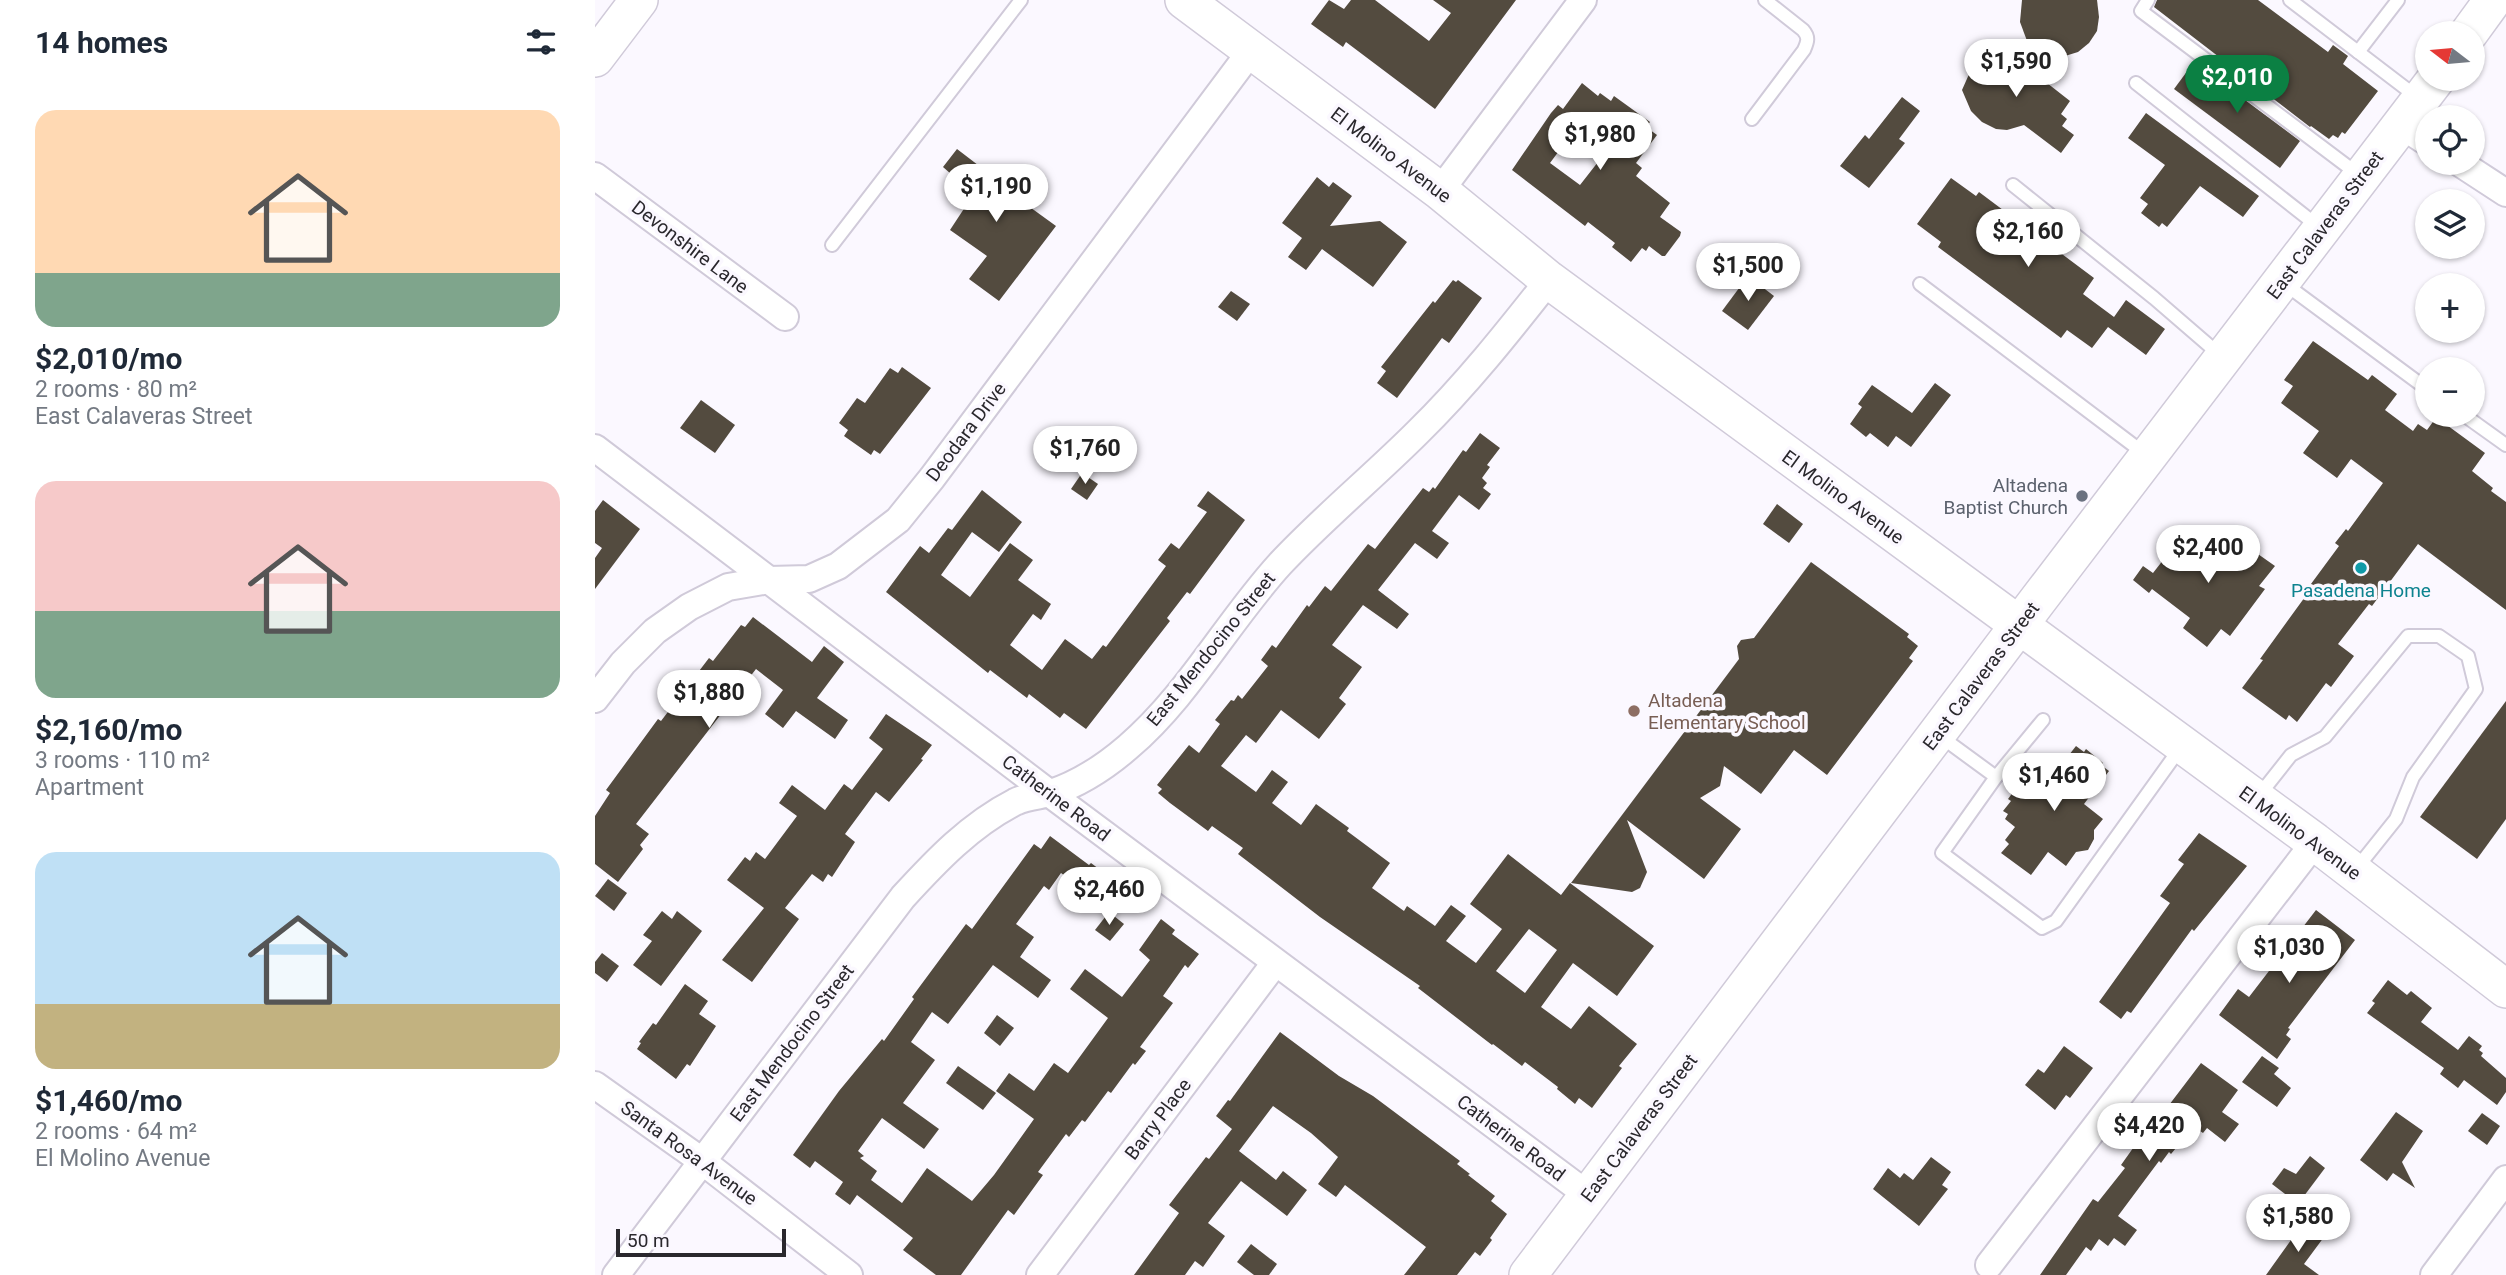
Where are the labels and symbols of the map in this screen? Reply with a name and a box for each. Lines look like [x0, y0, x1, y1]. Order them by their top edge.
north arrow [2415, 21, 2485, 91]
pin: $1,590 [1959, 40, 2073, 99]
pin: $2,010 [2180, 55, 2294, 115]
street label: El Molino Avenue [1326, 102, 1456, 208]
pin: $1,980 [1543, 113, 1657, 172]
street label: East Calaveras Street [2262, 146, 2388, 304]
pin: $1,190 [939, 164, 1053, 224]
street label: Devonshire Lane [627, 196, 753, 298]
pin: $2,160 [1971, 210, 2085, 269]
pin: $1,500 [1691, 244, 1805, 303]
street label: Deodara Drive [921, 378, 1011, 486]
pin: $1,760 [1028, 426, 1142, 486]
street label: El Molino Avenue [1778, 445, 1908, 549]
place label: Altadena Baptist Church [1944, 474, 2068, 519]
marker: Altadena Baptist Church [2074, 488, 2090, 504]
pin: $2,400 [2151, 526, 2265, 585]
marker: Pasadena Home [2353, 560, 2369, 576]
street label: East Mendocino Street [1142, 567, 1280, 731]
place label: Pasadena Home [2291, 579, 2431, 602]
street label: East Calaveras Street [1918, 597, 2044, 755]
pin: $1,880 [652, 670, 766, 730]
place label: Altadena Elementary School [1648, 689, 1806, 734]
marker: Altadena Elementary School [1626, 703, 1642, 719]
street label: Catherine Road [997, 750, 1115, 846]
pin: $1,460 [1997, 754, 2111, 813]
street label: El Molino Avenue [2235, 781, 2365, 885]
pin: $2,460 [1052, 867, 1166, 927]
pin: $1,030 [2232, 926, 2346, 985]
street label: East Mendocino Street [725, 960, 859, 1126]
street label: East Calaveras Street [1576, 1049, 1702, 1207]
street label: Barry Place [1120, 1074, 1196, 1164]
street label: Catherine Road [1452, 1090, 1570, 1186]
street label: Santa Rosa Avenue [616, 1096, 762, 1210]
pin: $4,420 [2092, 1104, 2206, 1163]
pin: $1,580 [2241, 1194, 2355, 1254]
scale bar [616, 1226, 786, 1258]

